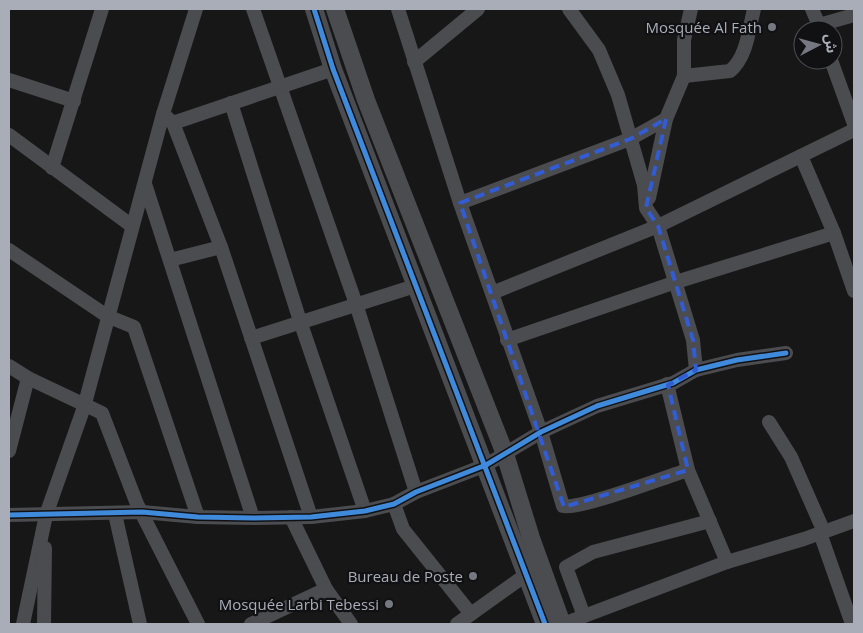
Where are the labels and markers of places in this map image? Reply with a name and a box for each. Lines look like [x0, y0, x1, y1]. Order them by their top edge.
place label: Mosquée Al Fath [645, 17, 762, 37]
marker: Mosquée Al Fath [766, 21, 778, 33]
place label: Bureau de Poste [348, 566, 463, 586]
marker: Bureau de Poste [467, 570, 479, 582]
place label: Mosquée Larbi Tebessi [219, 594, 379, 614]
marker: Mosquée Larbi Tebessi [383, 598, 395, 610]

